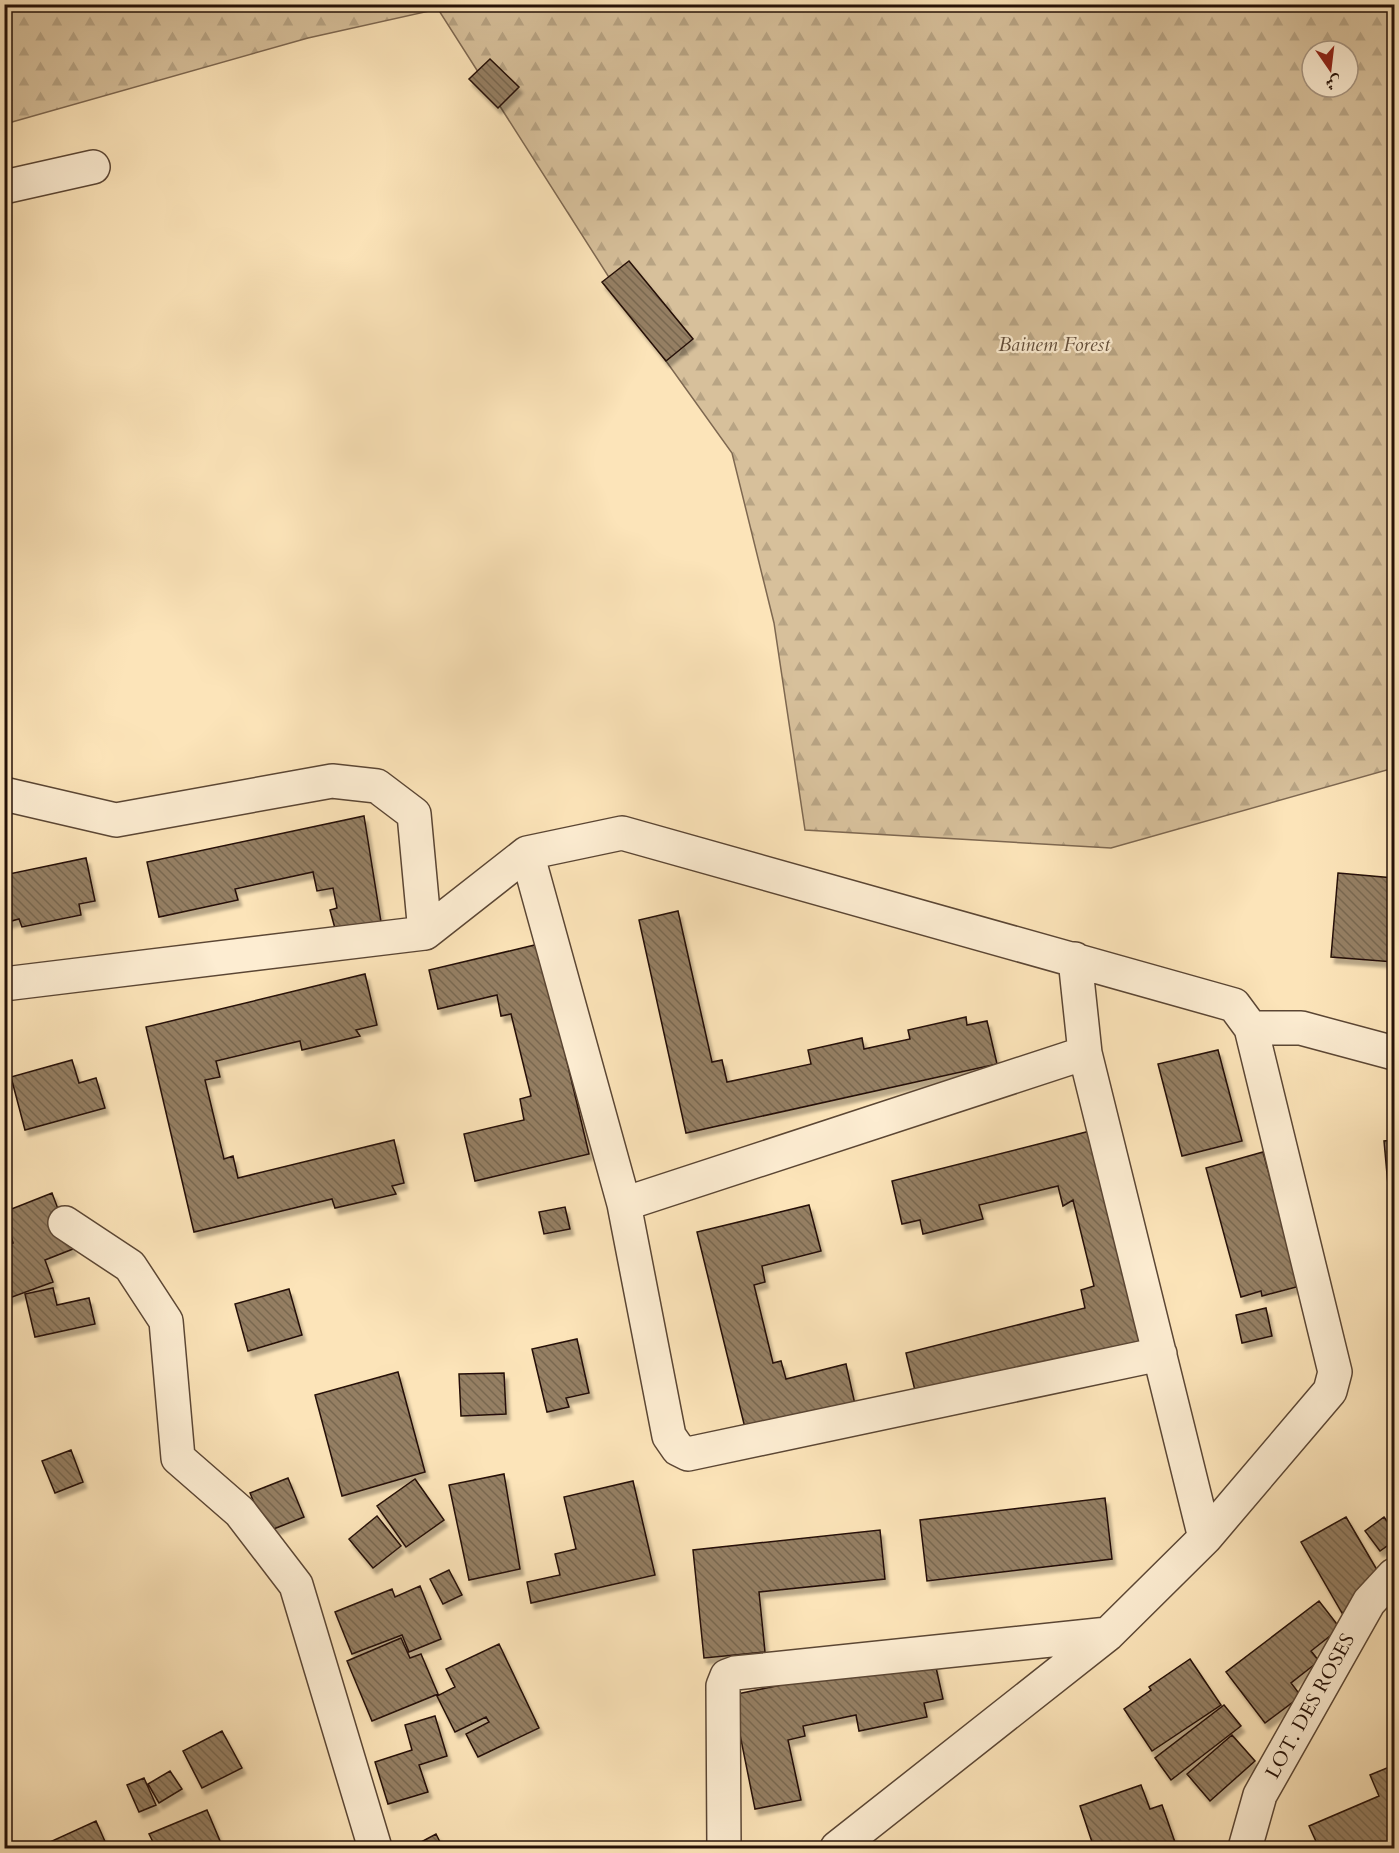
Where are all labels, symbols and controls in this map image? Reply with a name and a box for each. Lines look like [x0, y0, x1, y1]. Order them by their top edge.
north arrow [1300, 39, 1360, 99]
text: ش [1323, 70, 1344, 95]
park label: Bainem Forest [998, 331, 1111, 358]
street label: LOT. DES ROSES [1259, 1629, 1361, 1783]

